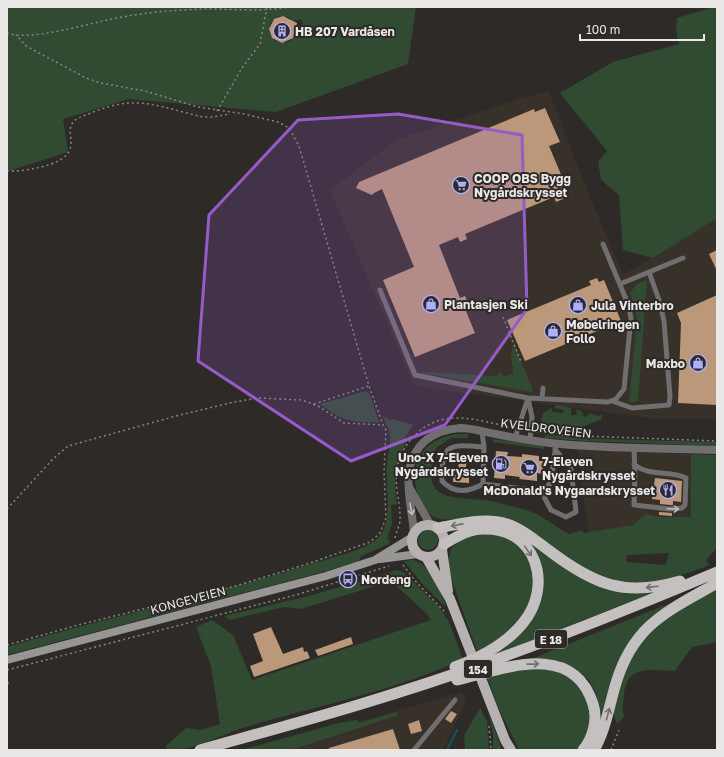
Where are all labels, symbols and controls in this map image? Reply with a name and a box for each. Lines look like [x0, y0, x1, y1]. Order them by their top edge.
scale bar [580, 16, 704, 42]
building icon: HB 207 Vardåsen [272, 21, 292, 41]
text: 100 m [586, 22, 620, 37]
place label: HB 207 Vardåsen [295, 24, 395, 39]
place label: COOP OBS Bygg Nygårdskrysset [474, 171, 571, 200]
supermarket icon: COOP OBS Bygg Nygårdskrysset [451, 175, 471, 195]
shop icon: Plantasjen Ski [421, 294, 441, 314]
shop icon: Jula Vinterbro [568, 295, 588, 315]
place label: Plantasjen Ski [444, 297, 528, 312]
place label: Jula Vinterbro [591, 298, 674, 313]
place label: Møbelringen Follo [566, 317, 639, 346]
shop icon: Møbelringen Follo [543, 321, 563, 341]
shop icon: Maxbo [688, 353, 708, 373]
place label: Maxbo [646, 356, 685, 371]
street label: KVELDROVEIEN [500, 415, 592, 441]
place label: Uno-X 7-Eleven Nygårdskrysset [395, 450, 488, 479]
fuel station icon: Uno-X 7-Eleven Nygårdskrysset [491, 454, 511, 474]
place label: 7-Eleven Nygårdskrysset [542, 454, 636, 483]
supermarket icon: 7-Eleven Nygårdskrysset [519, 458, 539, 478]
restaurant icon: McDonald's Nygaardskrysset [658, 480, 678, 500]
place label: McDonald's Nygaardskrysset [483, 483, 655, 498]
one-way arrow [407, 502, 415, 515]
one-way arrow [666, 505, 679, 512]
one-way arrow [451, 521, 464, 529]
one-way arrow [524, 545, 532, 556]
bus stop icon: Nordeng [338, 569, 358, 589]
place label: Nordeng [361, 572, 411, 587]
street label: KONGEVEIEN [149, 583, 227, 617]
one-way arrow [646, 583, 659, 591]
road number: E 18 [535, 630, 567, 648]
road number: 154 [464, 660, 492, 678]
one-way arrow [526, 660, 539, 668]
one-way arrow [605, 708, 612, 721]

